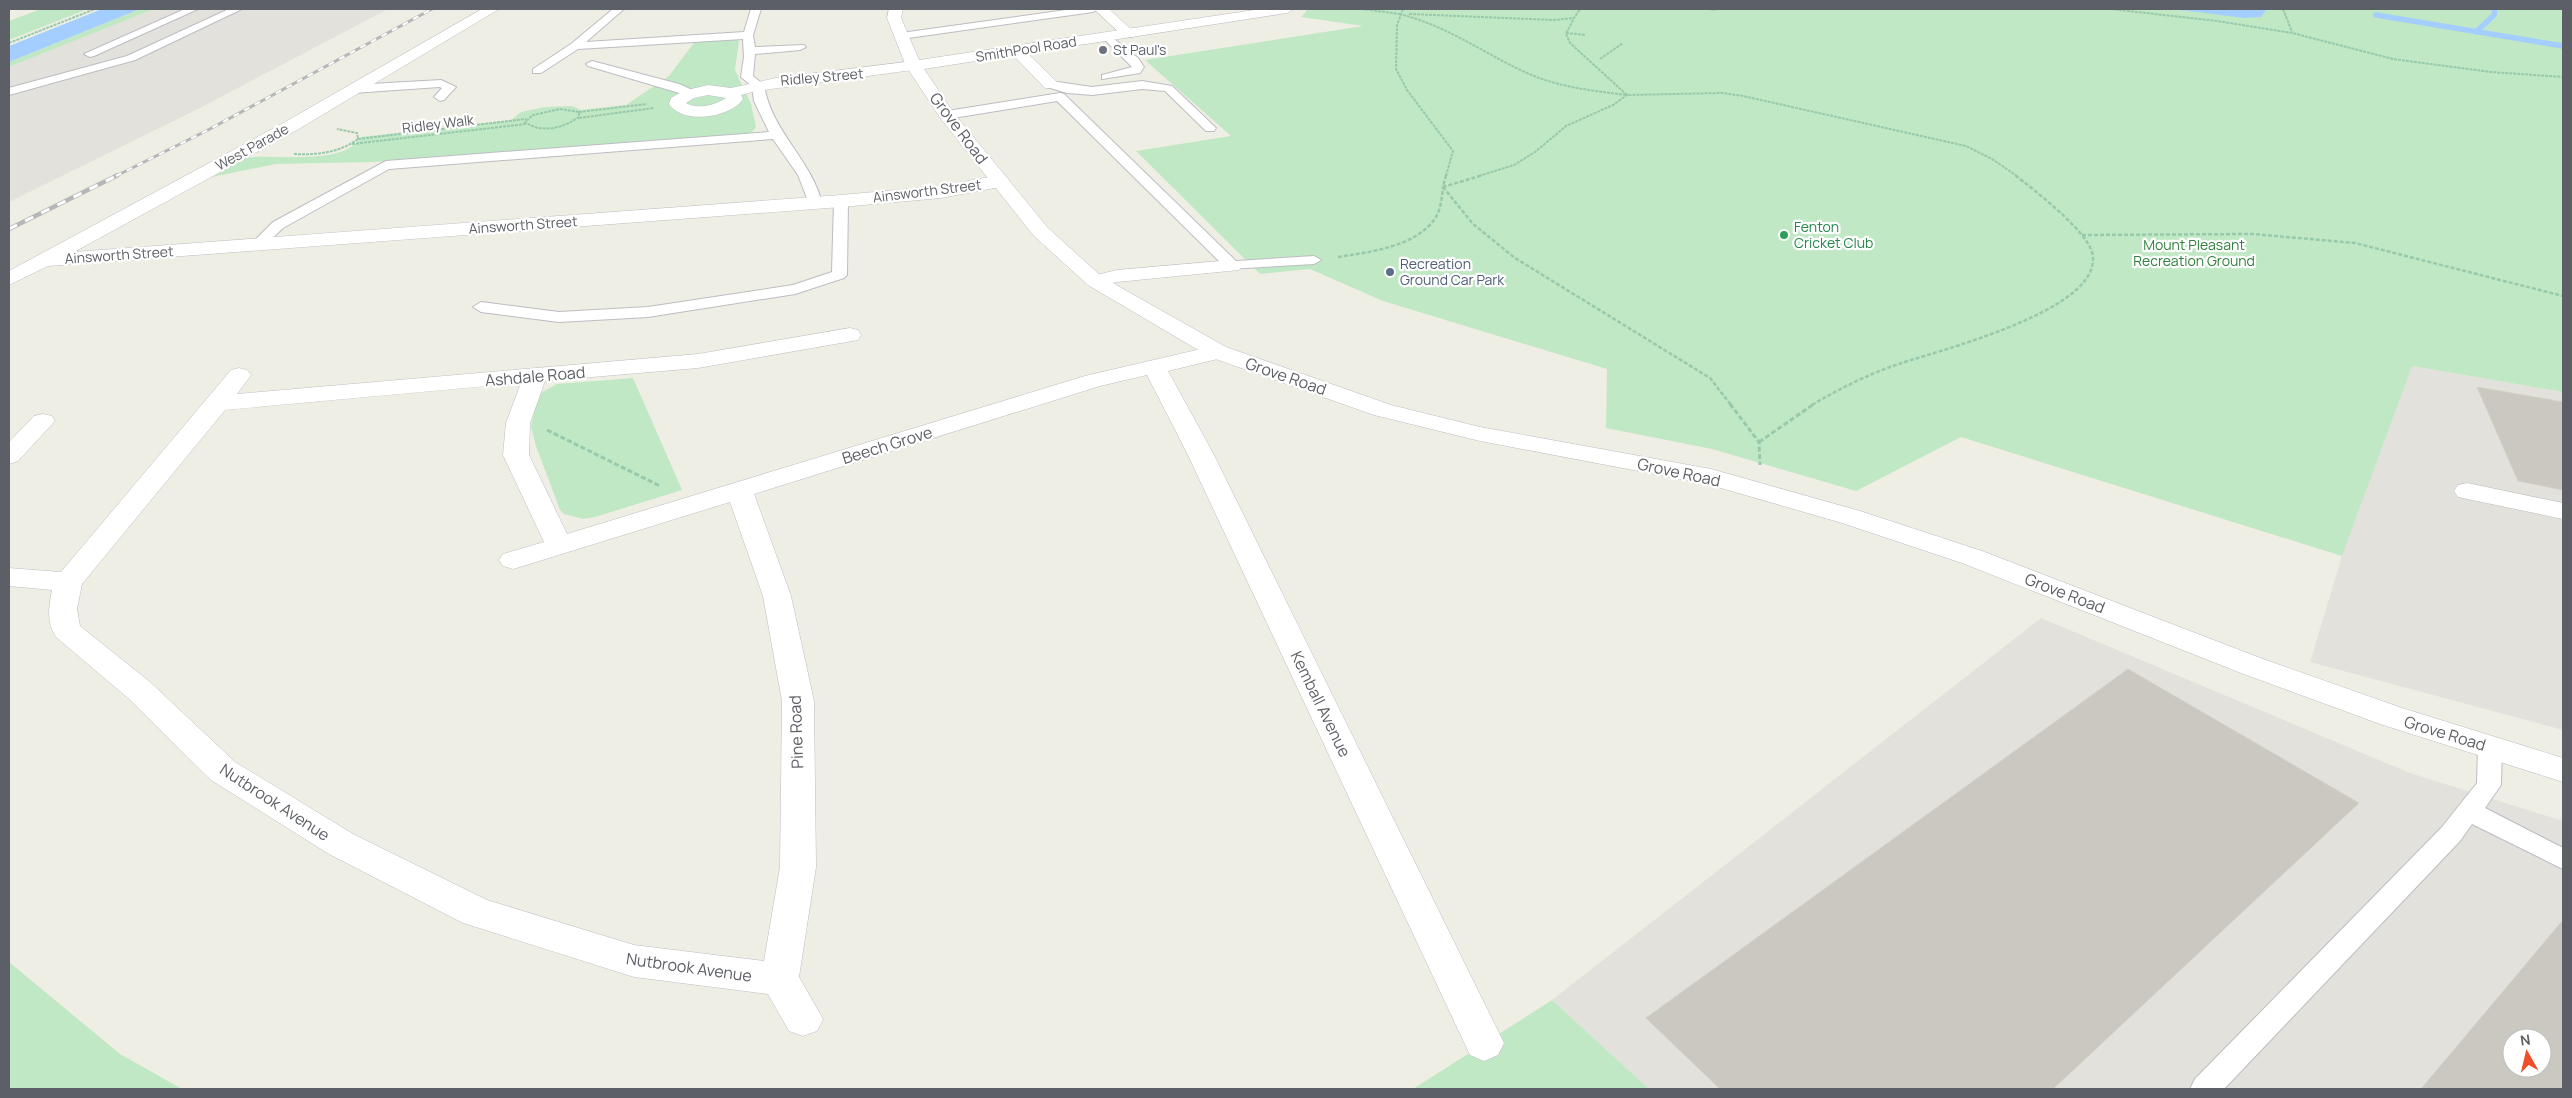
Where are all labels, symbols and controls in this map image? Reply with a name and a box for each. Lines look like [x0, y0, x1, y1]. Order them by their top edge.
street label: SmithPool Road [974, 31, 1078, 66]
place label: St Paul's [1113, 40, 1166, 59]
marker: St Paul's [1097, 44, 1109, 56]
street label: Ridley Street [780, 63, 865, 90]
street label: Grove Road [925, 88, 993, 168]
street label: Ridley Walk [401, 110, 476, 137]
street label: West Parade [212, 119, 292, 175]
street label: Ainsworth Street [872, 174, 983, 207]
street label: Ainsworth Street [468, 211, 578, 238]
place label: Fenton Cricket Club [1794, 217, 1873, 252]
marker: Fenton Cricket Club [1778, 229, 1790, 241]
park label: Mount Pleasant Recreation Ground [2133, 235, 2255, 270]
street label: Ainsworth Street [64, 241, 174, 268]
place label: Recreation Ground Car Park [1400, 254, 1505, 289]
marker: Recreation Ground Car Park [1384, 266, 1396, 278]
street label: Grove Road [1243, 352, 1329, 400]
street label: Ashdale Road [484, 361, 586, 391]
street label: Beech Grove [839, 421, 935, 469]
street label: Grove Road [1635, 452, 1723, 492]
street label: Grove Road [2022, 568, 2108, 618]
street label: Kemball Avenue [1286, 647, 1356, 761]
street label: Pine Road [784, 695, 808, 769]
street label: Grove Road [2401, 710, 2489, 756]
street label: Nutbrook Avenue [216, 758, 334, 846]
street label: Nutbrook Avenue [625, 947, 753, 987]
north arrow [2502, 1028, 2552, 1078]
text: N [2519, 1030, 2531, 1050]

